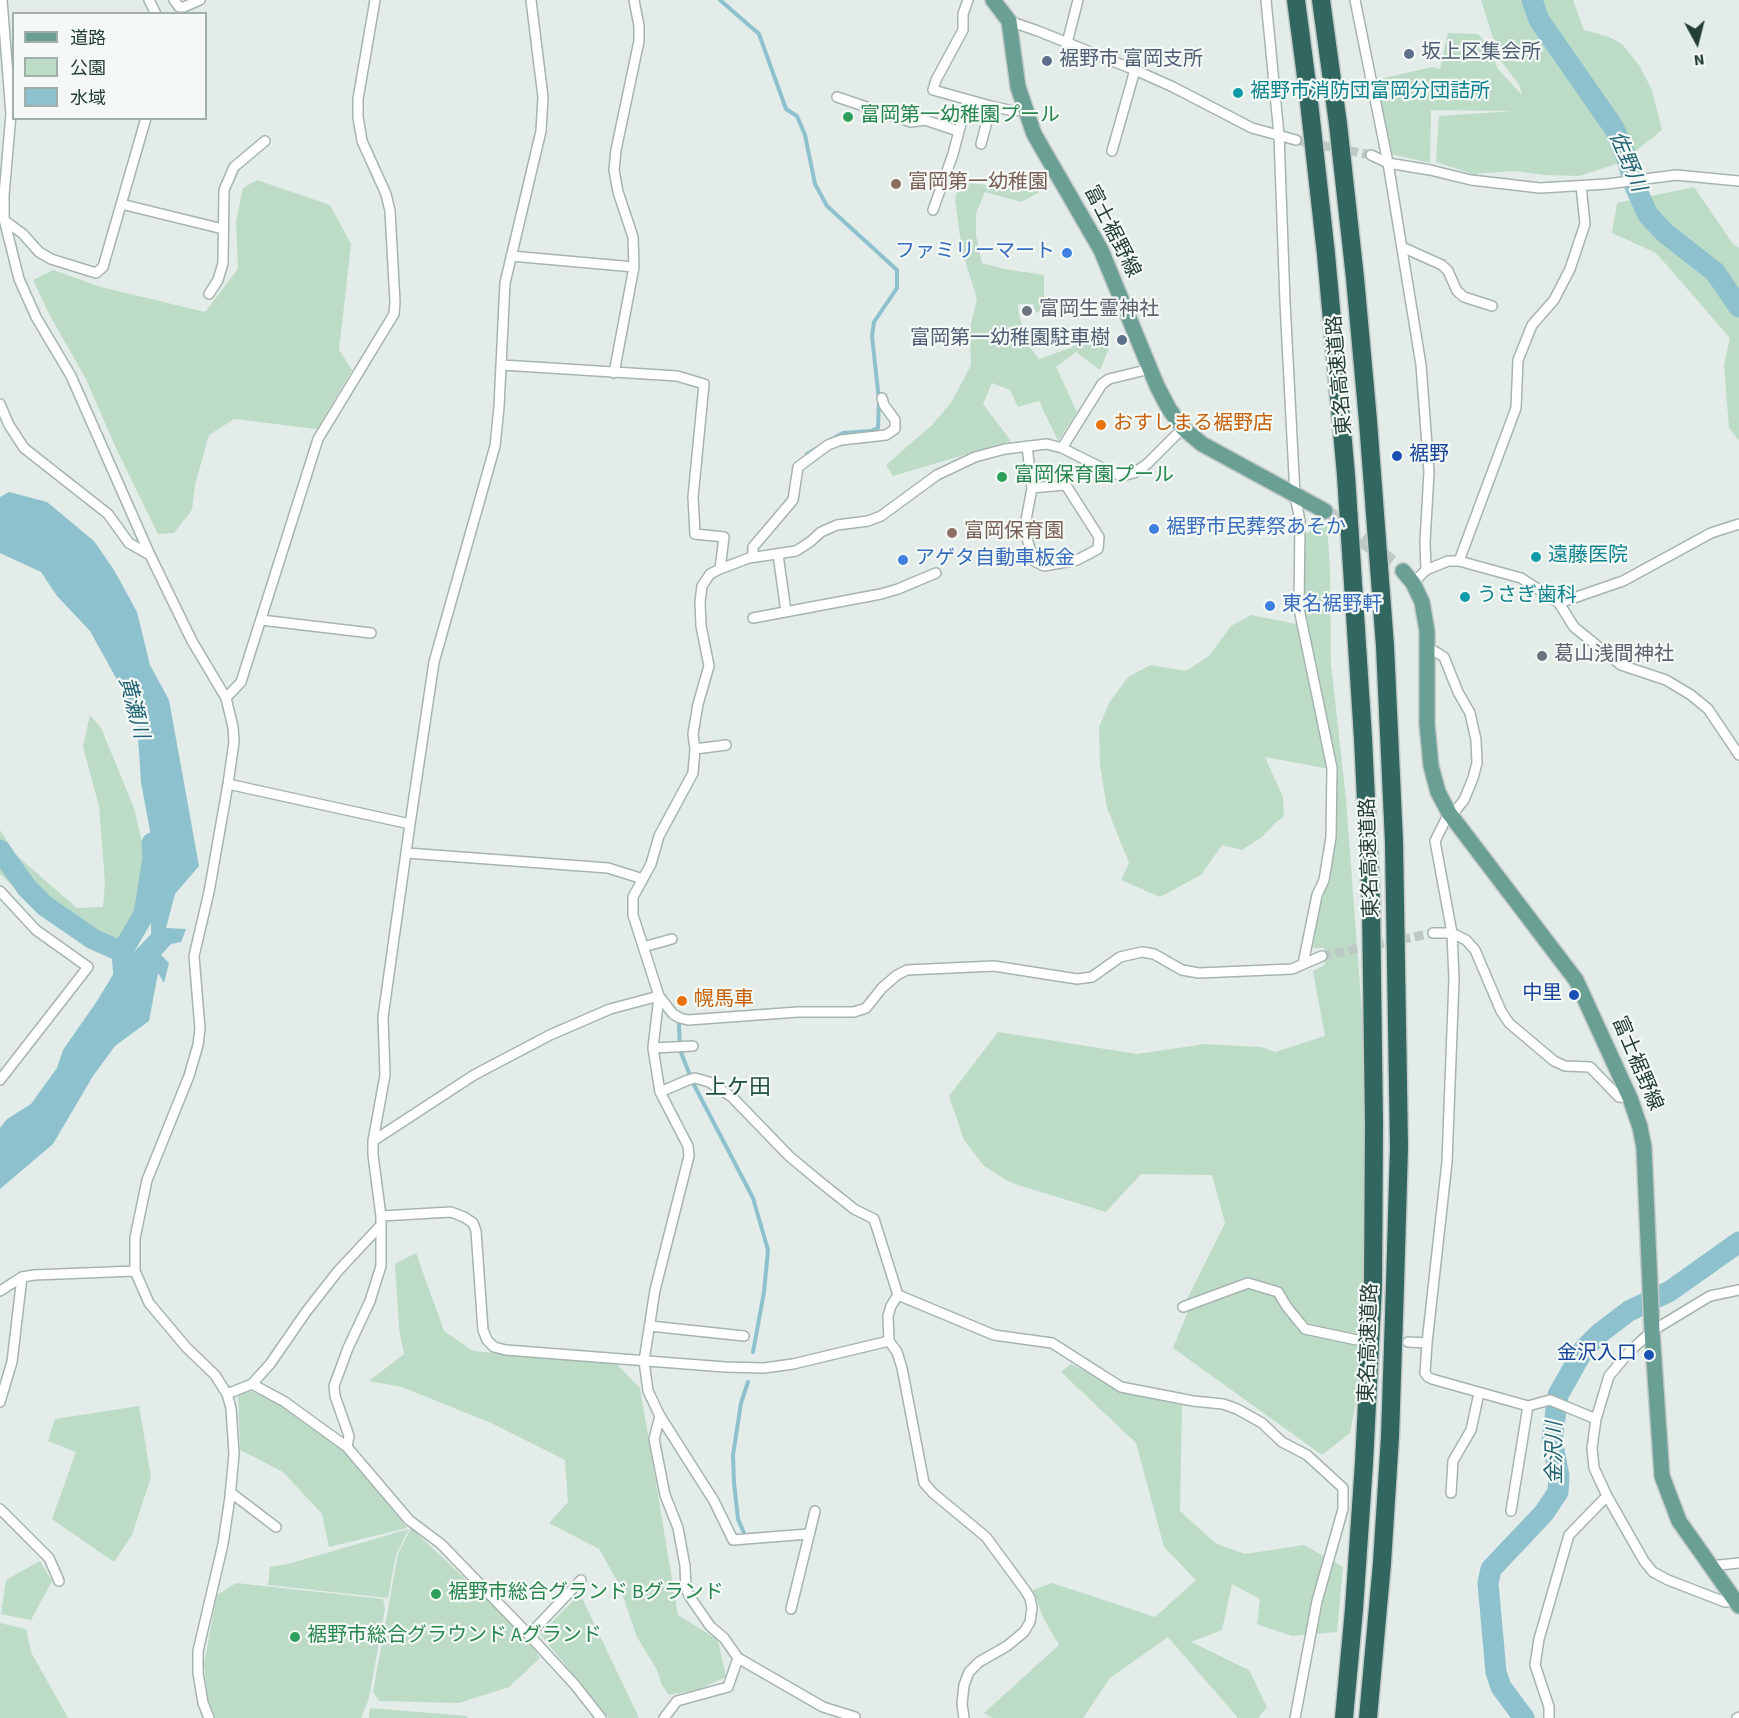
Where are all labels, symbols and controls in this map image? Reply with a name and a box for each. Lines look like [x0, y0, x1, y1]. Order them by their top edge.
legend [12, 12, 207, 120]
north arrow [1667, 12, 1727, 72]
text: 道路 [70, 26, 106, 51]
place label: 坂上区集会所 [1421, 42, 1541, 66]
marker: 坂上区集会所 [1402, 47, 1416, 61]
text: N [1693, 48, 1706, 71]
place label: 裾野市 富岡支所 [1059, 49, 1203, 73]
marker: 裾野市 富岡支所 [1040, 54, 1054, 68]
text: 公園 [70, 56, 106, 81]
place label: 裾野市消防団富岡分団詰所 [1250, 81, 1490, 105]
text: 水域 [70, 86, 106, 111]
marker: 裾野市消防団富岡分団詰所 [1231, 86, 1245, 100]
place label: 富岡第一幼稚園プール [860, 105, 1060, 129]
marker: 富岡第一幼稚園プール [841, 110, 855, 124]
water label: 佐野川 [1602, 128, 1650, 196]
place label: 富岡第一幼稚園 [908, 172, 1048, 196]
marker: 富岡第一幼稚園 [889, 177, 903, 191]
street label: 富士裾野線 [1078, 182, 1144, 282]
place label: ファミリーマート [895, 241, 1055, 265]
marker: ファミリーマート [1060, 246, 1074, 260]
place label: 富岡生霊神社 [1039, 299, 1159, 323]
marker: 富岡生霊神社 [1020, 304, 1034, 318]
street label: 東名高速道路 [1324, 314, 1358, 436]
place label: 富岡第一幼稚園駐車樹 [910, 328, 1110, 352]
marker: 富岡第一幼稚園駐車樹 [1115, 333, 1129, 347]
place label: おすしまる裾野店 [1113, 413, 1273, 437]
marker: おすしまる裾野店 [1094, 418, 1108, 432]
place label: 裾野 [1409, 444, 1449, 468]
marker: 裾野 [1390, 449, 1404, 463]
place label: 富岡保育園プール [1014, 465, 1174, 489]
marker: 富岡保育園プール [995, 470, 1009, 484]
place label: 裾野市民葬祭あそか [1166, 517, 1346, 541]
place label: 富岡保育園 [964, 521, 1064, 545]
marker: 裾野市民葬祭あそか [1147, 522, 1161, 536]
marker: 富岡保育園 [945, 526, 959, 540]
place label: 遠藤医院 [1548, 545, 1628, 569]
place label: アゲタ自動車板金 [915, 548, 1075, 572]
marker: 遠藤医院 [1529, 550, 1543, 564]
marker: アゲタ自動車板金 [896, 553, 910, 567]
place label: うさぎ歯科 [1477, 585, 1577, 609]
marker: うさぎ歯科 [1458, 590, 1472, 604]
place label: 東名裾野軒 [1282, 594, 1382, 618]
marker: 東名裾野軒 [1263, 599, 1277, 613]
place label: 葛山浅間神社 [1554, 644, 1674, 668]
marker: 葛山浅間神社 [1535, 649, 1549, 663]
water label: 黄瀬川 [112, 674, 152, 742]
street label: 東名高速道路 [1357, 798, 1385, 918]
place label: 中里 [1522, 983, 1562, 1007]
marker: 中里 [1567, 988, 1581, 1002]
place label: 幌馬車 [694, 989, 754, 1013]
marker: 幌馬車 [675, 994, 689, 1008]
street label: 富士裾野線 [1605, 1013, 1667, 1115]
district label: 上ケ田 [705, 1076, 771, 1102]
street label: 東名高速道路 [1356, 1283, 1384, 1403]
place label: 金沢入口 [1557, 1343, 1637, 1367]
marker: 金沢入口 [1642, 1348, 1656, 1362]
water label: 金沢川 [1543, 1422, 1569, 1484]
place label: 裾野市総合グランド Bグランド [448, 1582, 724, 1606]
marker: 裾野市総合グランド Bグランド [429, 1587, 443, 1601]
place label: 裾野市総合グラウンド Aグランド [307, 1625, 602, 1649]
marker: 裾野市総合グラウンド Aグランド [288, 1630, 302, 1644]

